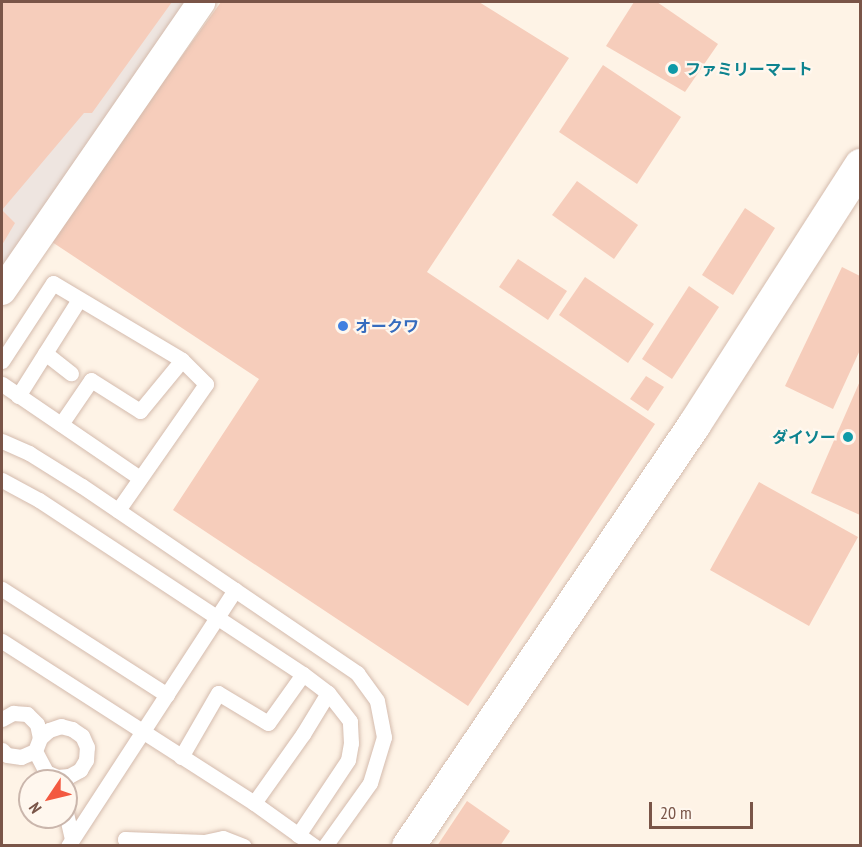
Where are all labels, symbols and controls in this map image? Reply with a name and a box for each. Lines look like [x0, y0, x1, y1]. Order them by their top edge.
place label: ファミリーマート [685, 59, 813, 79]
marker: ファミリーマート [666, 62, 680, 76]
place label: オークワ [355, 316, 419, 336]
marker: オークワ [336, 319, 350, 333]
place label: ダイソー [772, 427, 836, 447]
marker: ダイソー [841, 430, 855, 444]
north arrow [18, 769, 78, 829]
scale bar [652, 790, 756, 828]
text: N [24, 799, 46, 817]
text: 20 m [660, 801, 692, 824]

